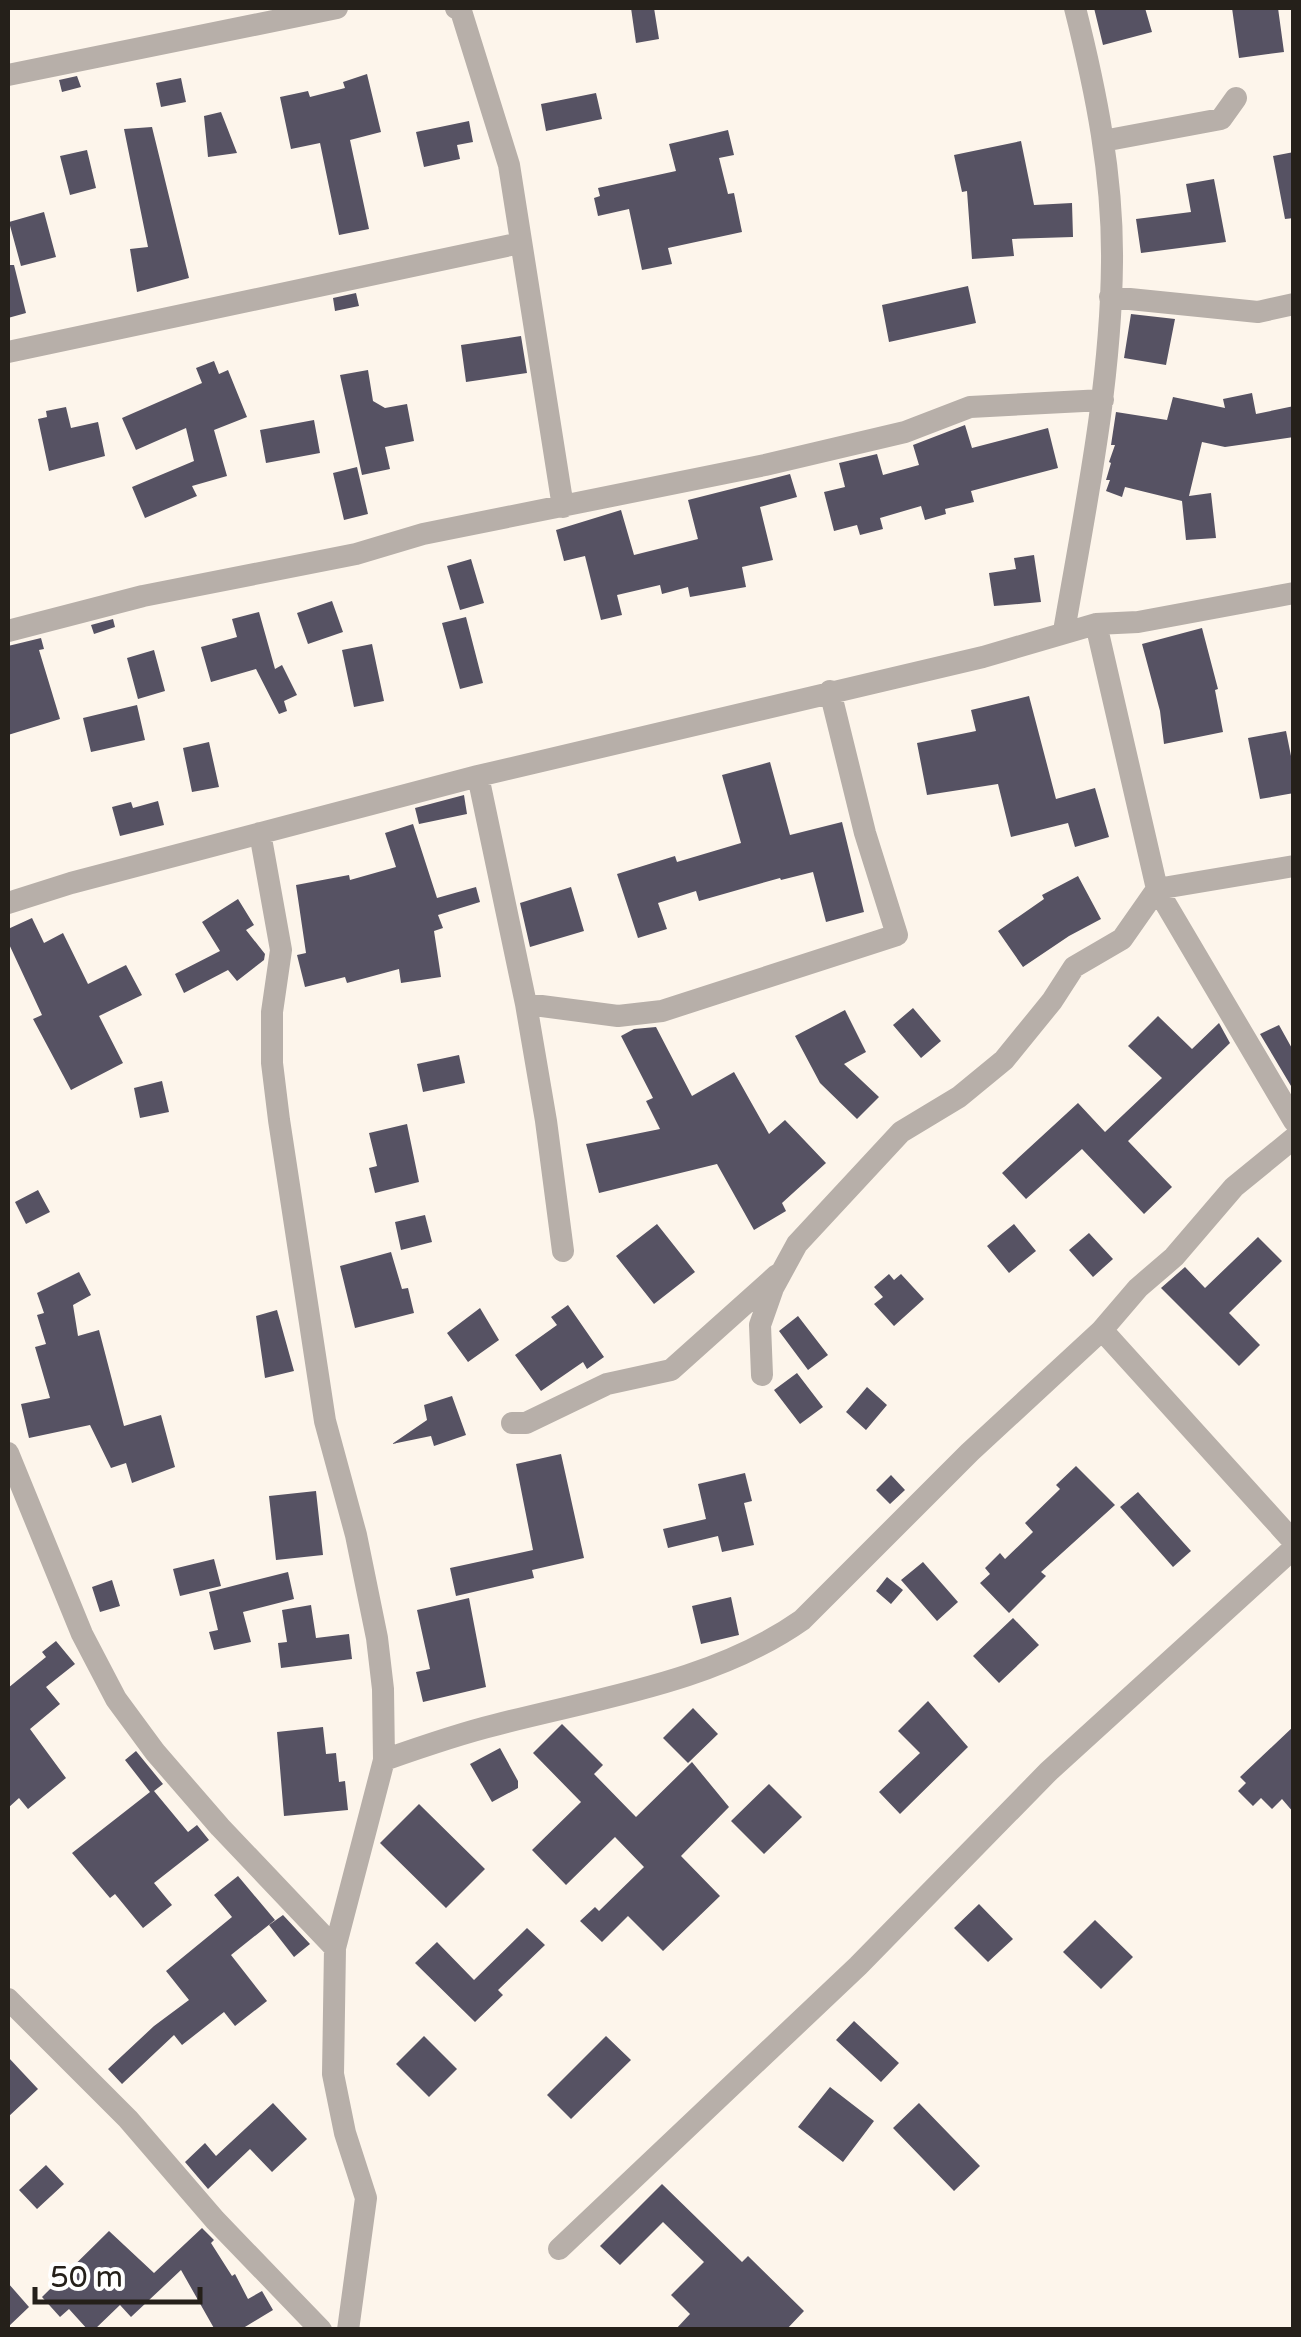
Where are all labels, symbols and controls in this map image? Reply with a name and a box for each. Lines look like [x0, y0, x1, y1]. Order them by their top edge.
scale bar [35, 2242, 200, 2304]
text: 50 m [50, 2259, 123, 2296]

